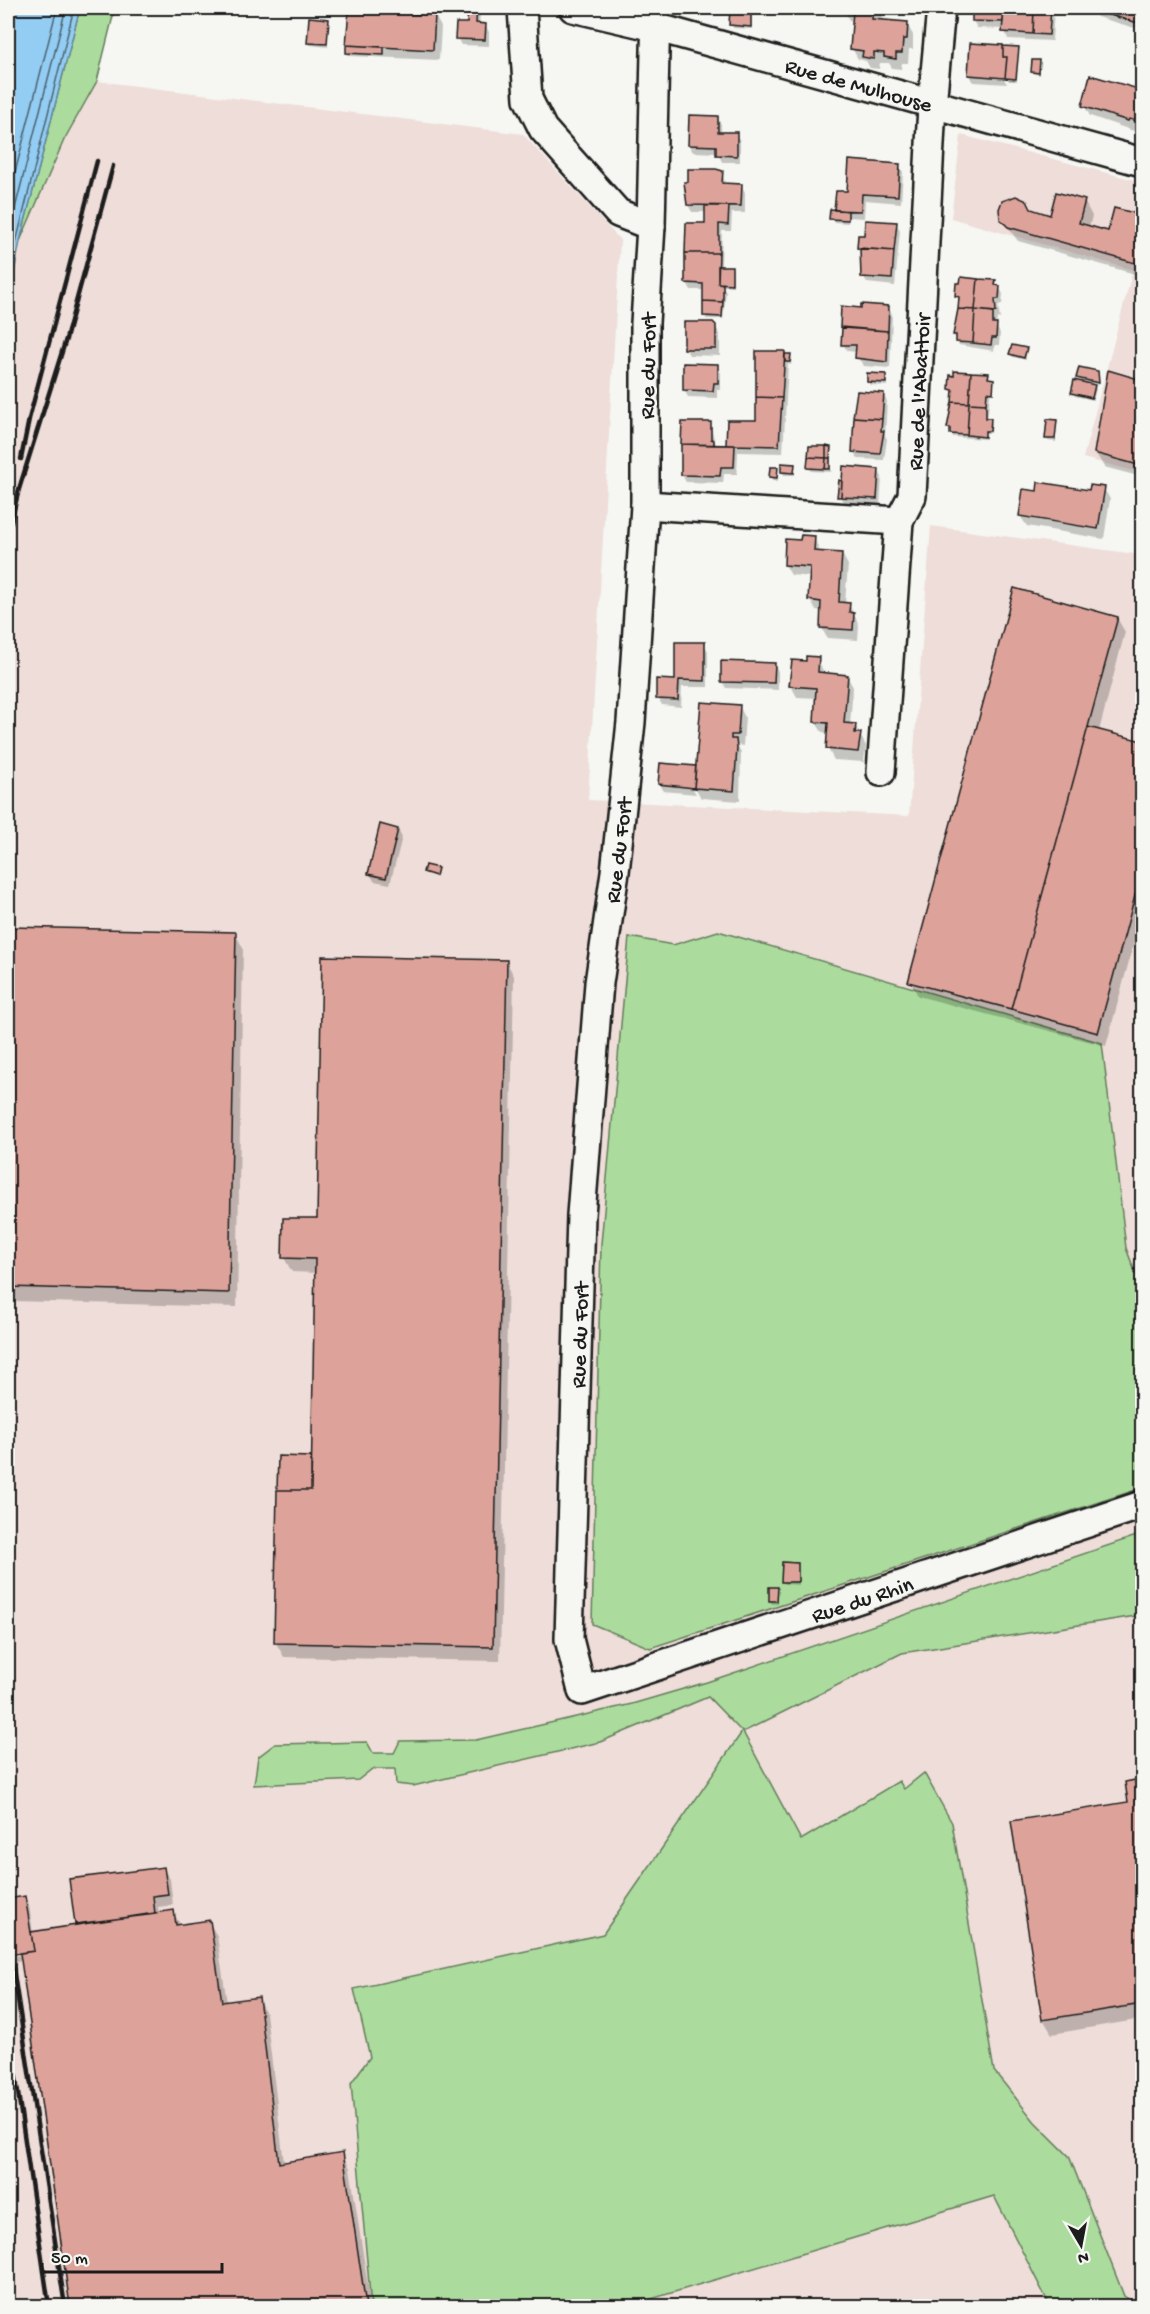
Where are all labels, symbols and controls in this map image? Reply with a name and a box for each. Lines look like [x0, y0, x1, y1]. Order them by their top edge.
street label: Rue de Mulhouse [782, 55, 935, 120]
street label: Rue du Fort [636, 311, 664, 419]
street label: Rue de l'Abattoir [904, 311, 938, 471]
street label: Rue du Fort [602, 794, 641, 905]
street label: Rue du Fort [567, 1280, 597, 1389]
street label: Rue du Rhin [809, 1573, 918, 1631]
north arrow [1051, 2215, 1111, 2275]
scale bar [42, 2236, 222, 2274]
text: N [1076, 2246, 1090, 2267]
text: 50 m [51, 2249, 88, 2270]

